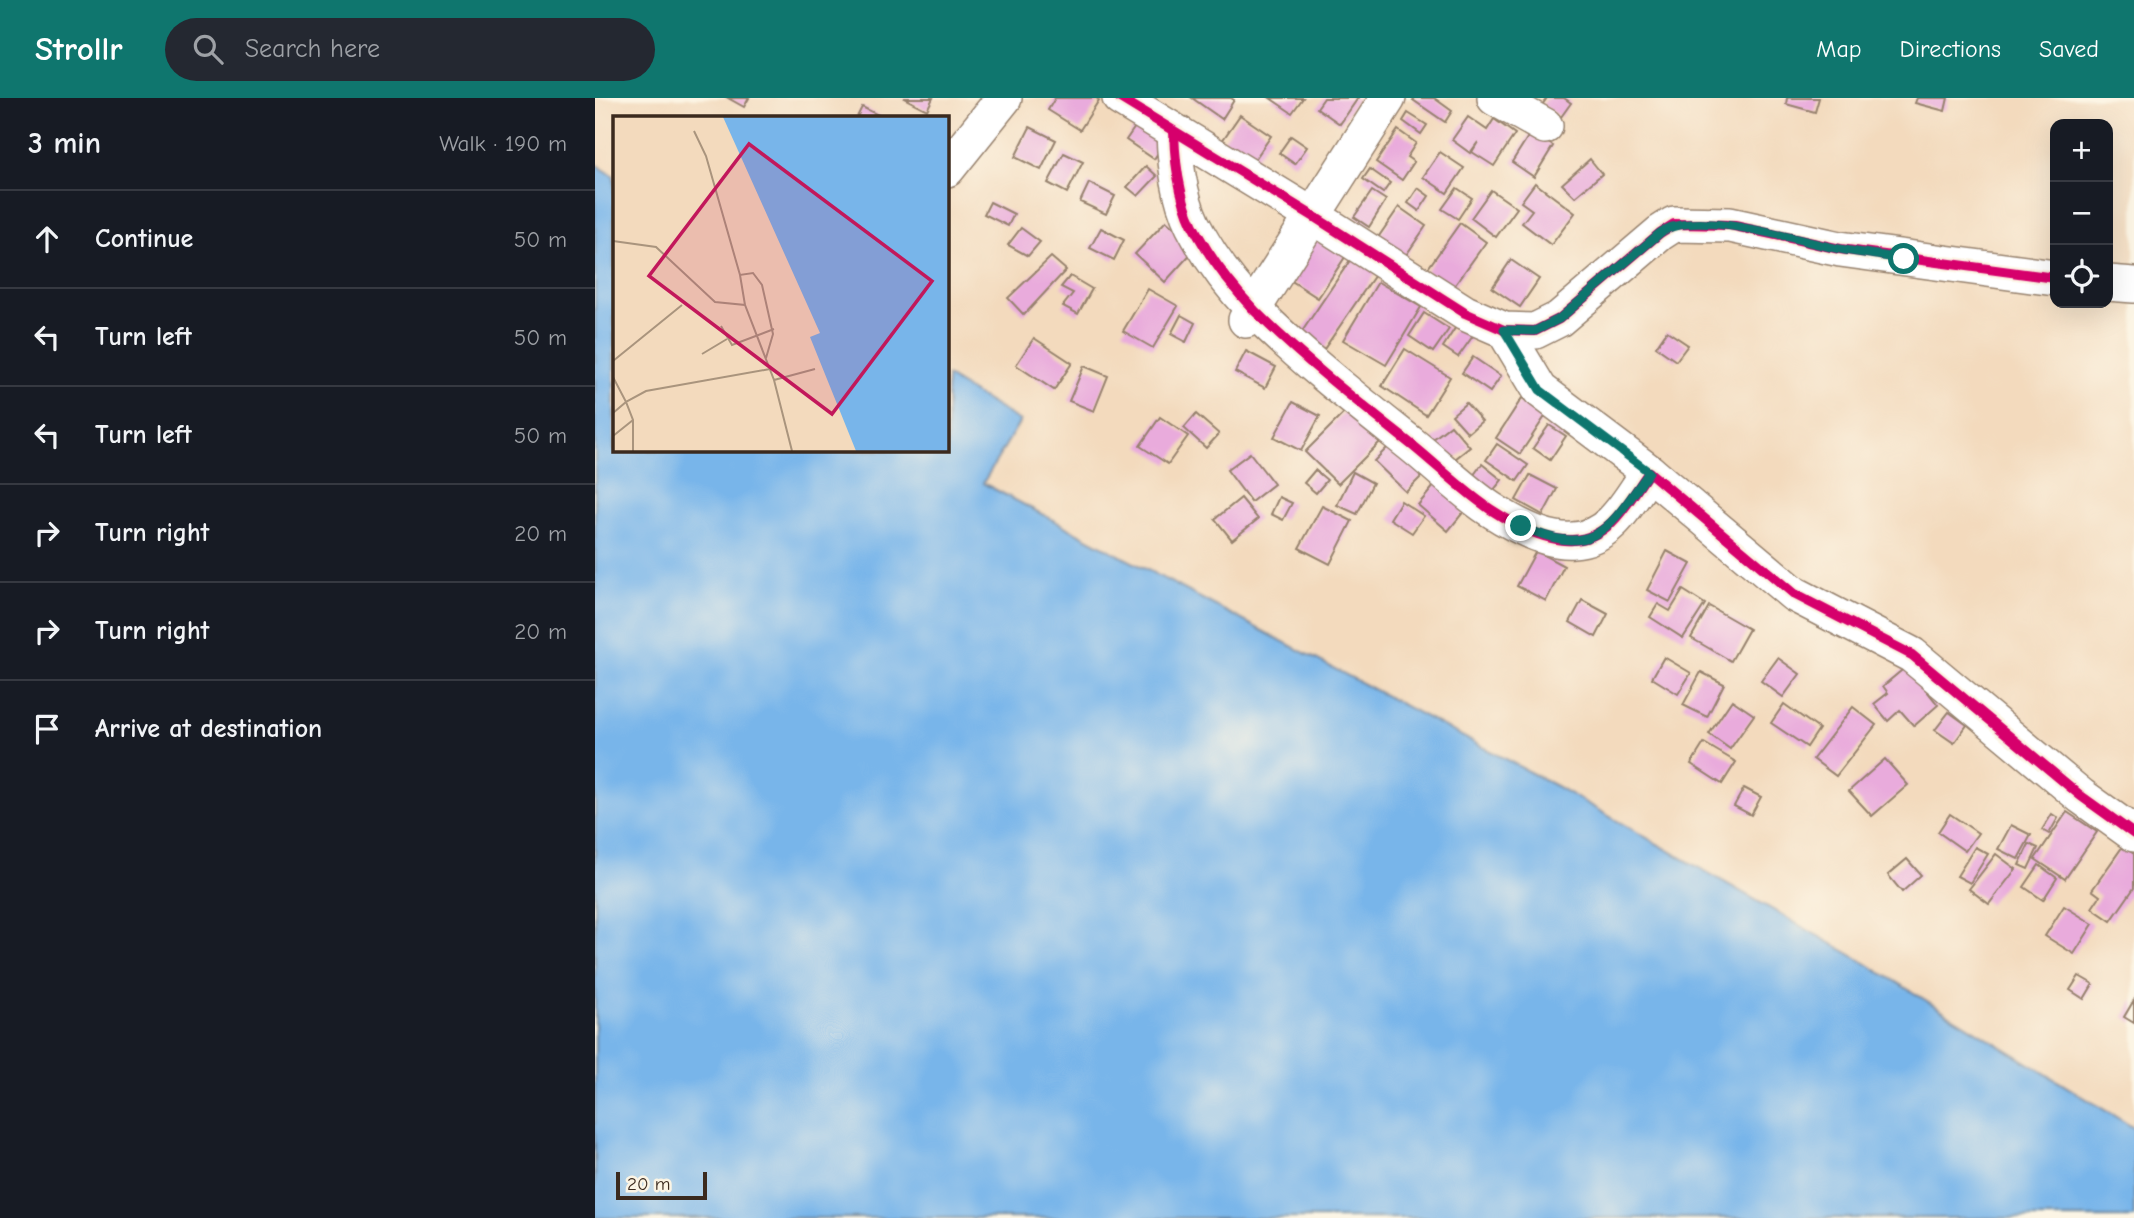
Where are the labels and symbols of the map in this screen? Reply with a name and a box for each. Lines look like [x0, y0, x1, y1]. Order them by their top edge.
inset map [613, 116, 949, 452]
route start [1888, 243, 1919, 274]
route end [1505, 510, 1536, 541]
scale bar [616, 1169, 707, 1201]

